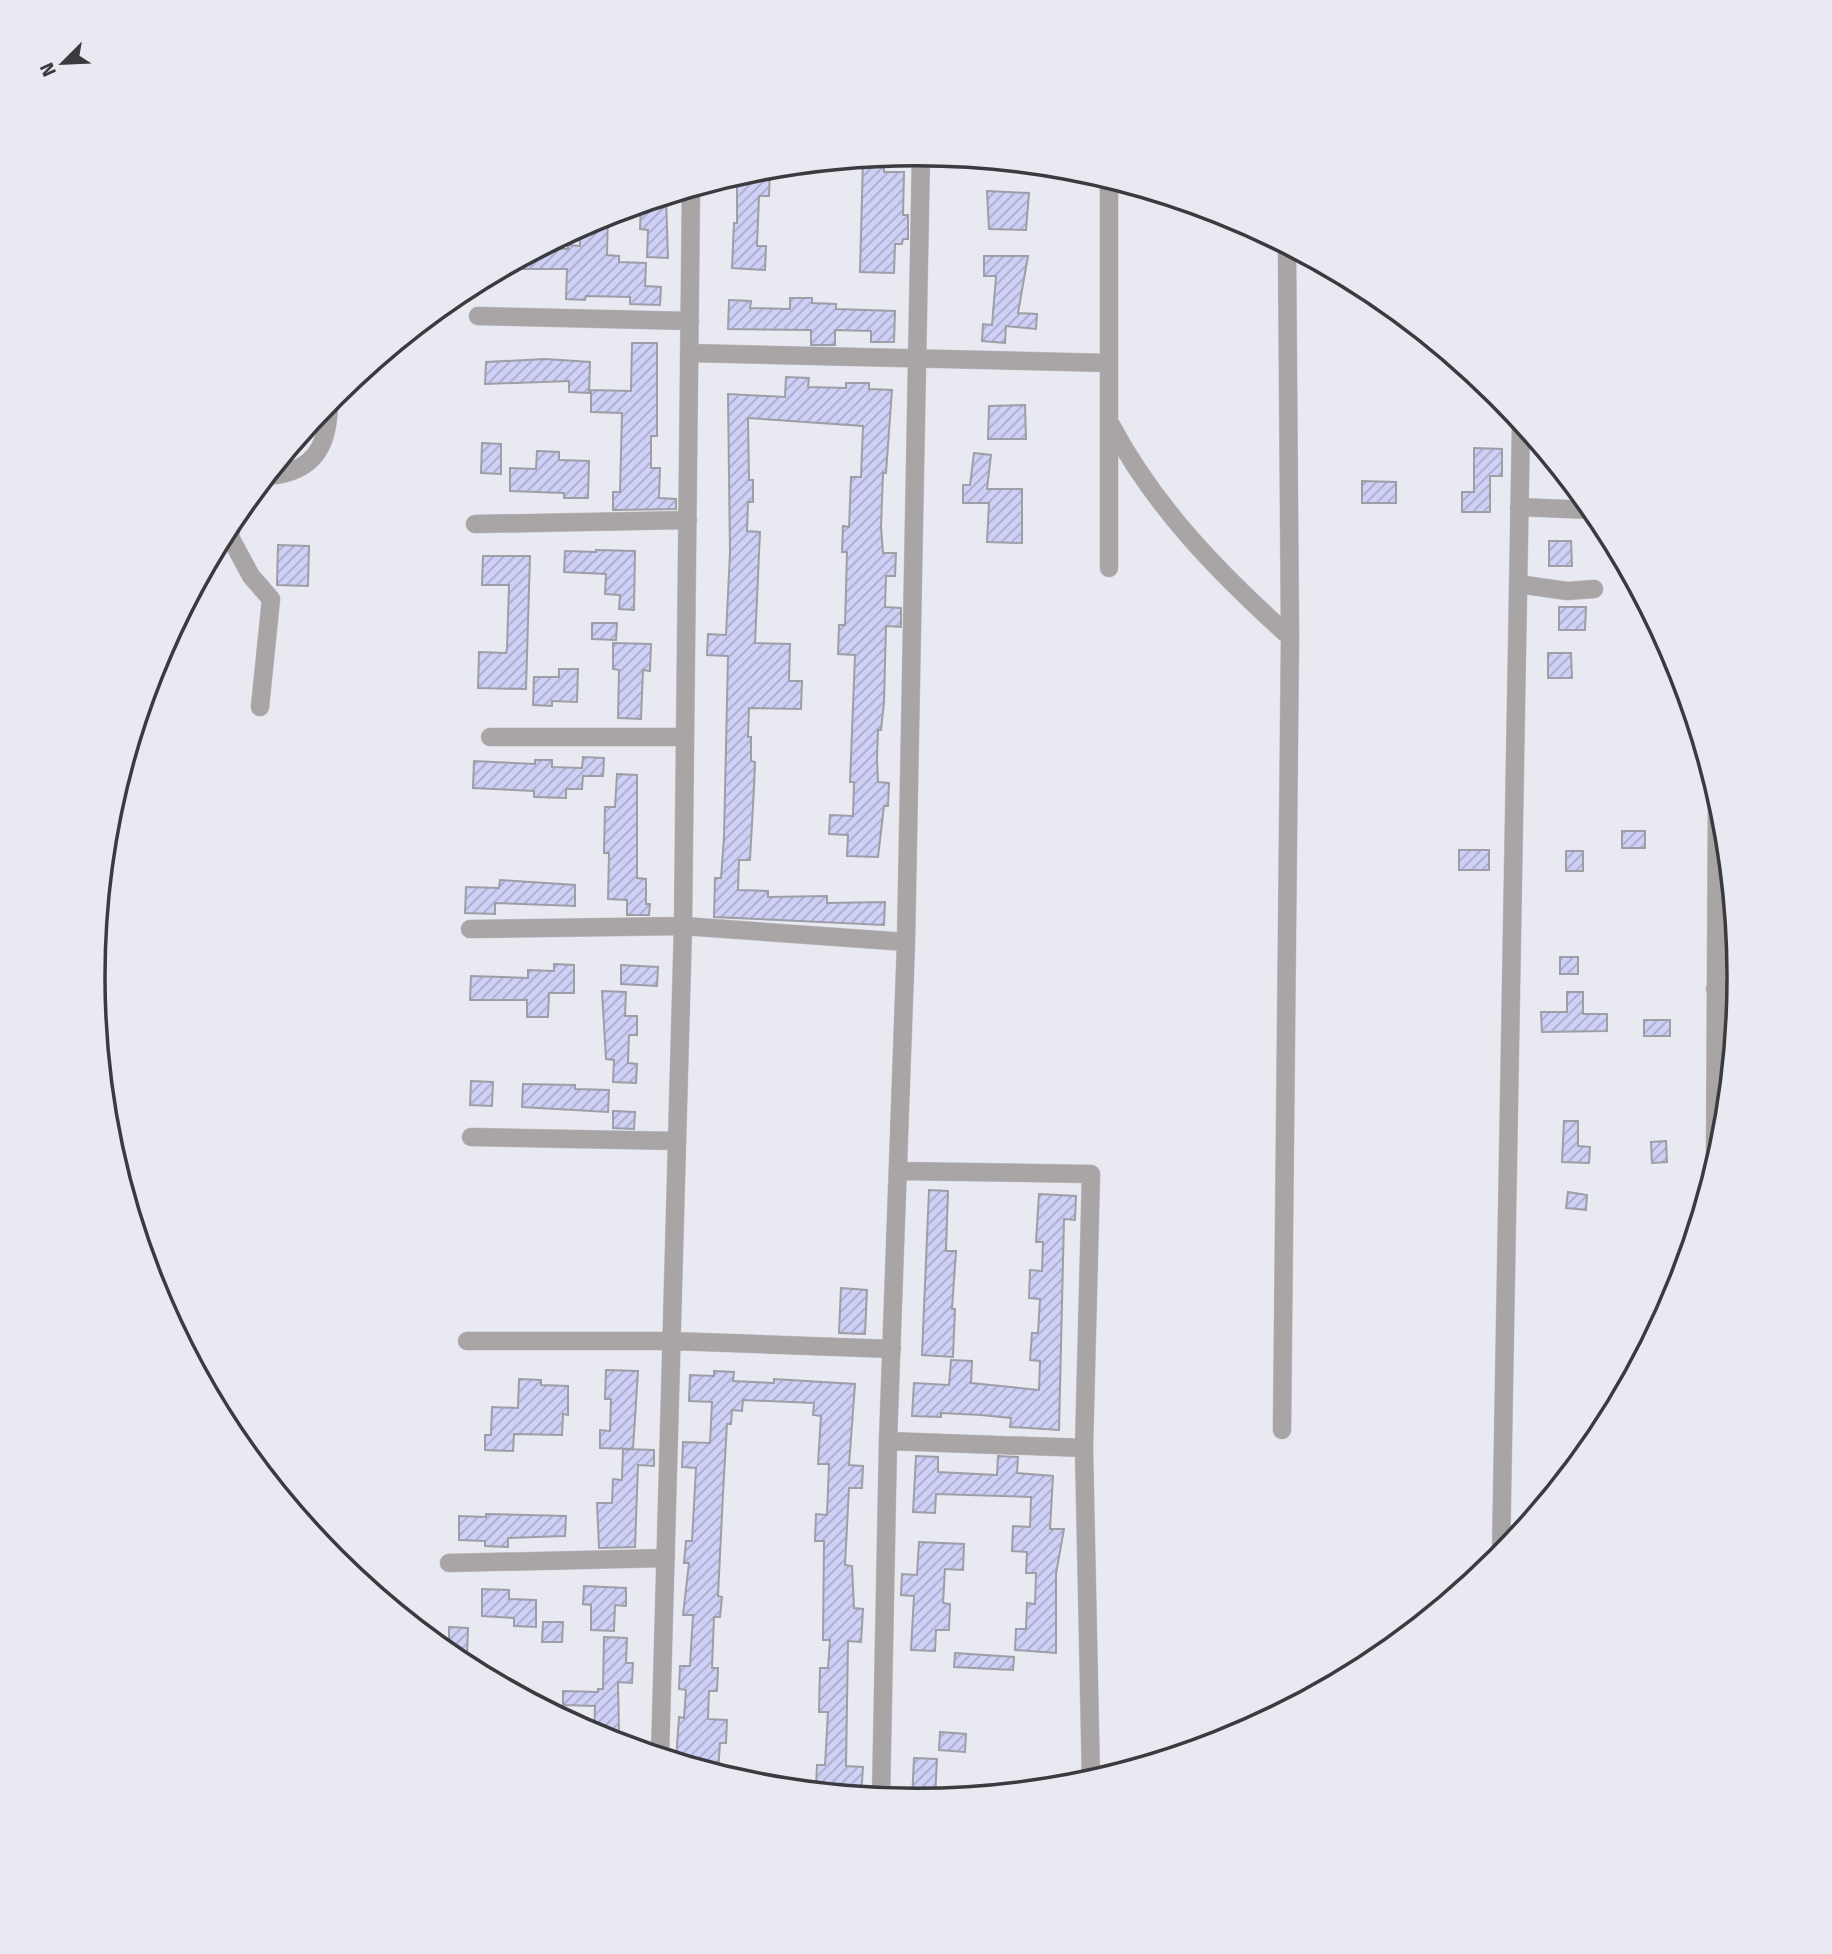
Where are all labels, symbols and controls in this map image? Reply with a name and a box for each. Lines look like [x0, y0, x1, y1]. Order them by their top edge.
north arrow [28, 28, 98, 98]
text: N [35, 59, 61, 80]

